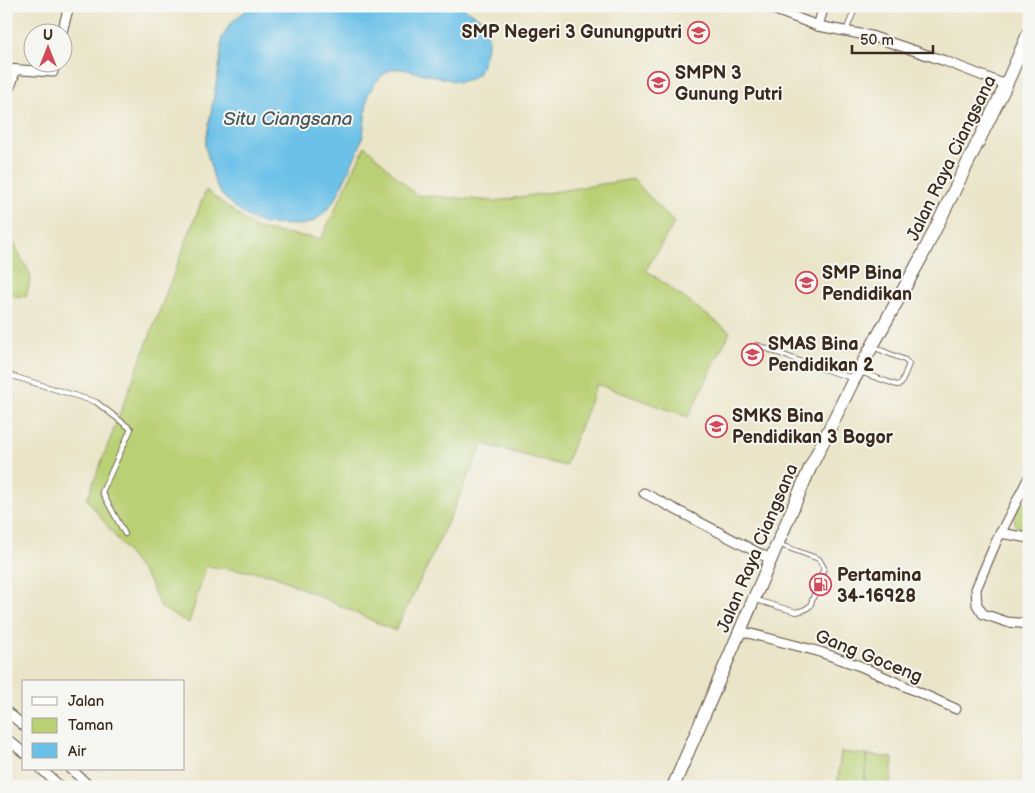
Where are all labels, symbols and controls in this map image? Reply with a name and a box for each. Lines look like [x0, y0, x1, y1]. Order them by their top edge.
school or university icon: SMP Negeri 3 Gunungputri [686, 20, 710, 44]
north arrow [22, 22, 72, 72]
place label: SMP Negeri 3 Gunungputri [462, 22, 682, 43]
scale bar [852, 22, 934, 54]
text: U [43, 27, 53, 44]
text: 50 m [860, 31, 894, 50]
place label: SMPN 3 Gunung Putri [675, 63, 782, 105]
school or university icon: SMPN 3 Gunung Putri [647, 71, 671, 95]
street label: Jalan Raya Ciangsana [902, 72, 1001, 244]
water label: Situ Ciangsana [223, 108, 353, 131]
place label: SMP Bina Pendidikan [822, 263, 912, 305]
school or university icon: SMP Bina Pendidikan [794, 271, 818, 295]
place label: SMAS Bina Pendidikan 2 [768, 334, 874, 376]
school or university icon: SMAS Bina Pendidikan 2 [740, 342, 764, 366]
place label: SMKS Bina Pendidikan 3 Bogor [732, 406, 894, 448]
school or university icon: SMKS Bina Pendidikan 3 Bogor [704, 414, 728, 438]
street label: Jalan Raya Ciangsana [712, 461, 803, 636]
place label: Pertamina 34-16928 [837, 565, 922, 607]
fuel station icon: Pertamina 34-16928 [809, 573, 833, 597]
street label: Gang Goceng [812, 625, 925, 687]
legend [22, 680, 185, 770]
text: Jalan [68, 692, 104, 711]
text: Taman [68, 716, 113, 735]
text: Air [68, 742, 87, 761]

